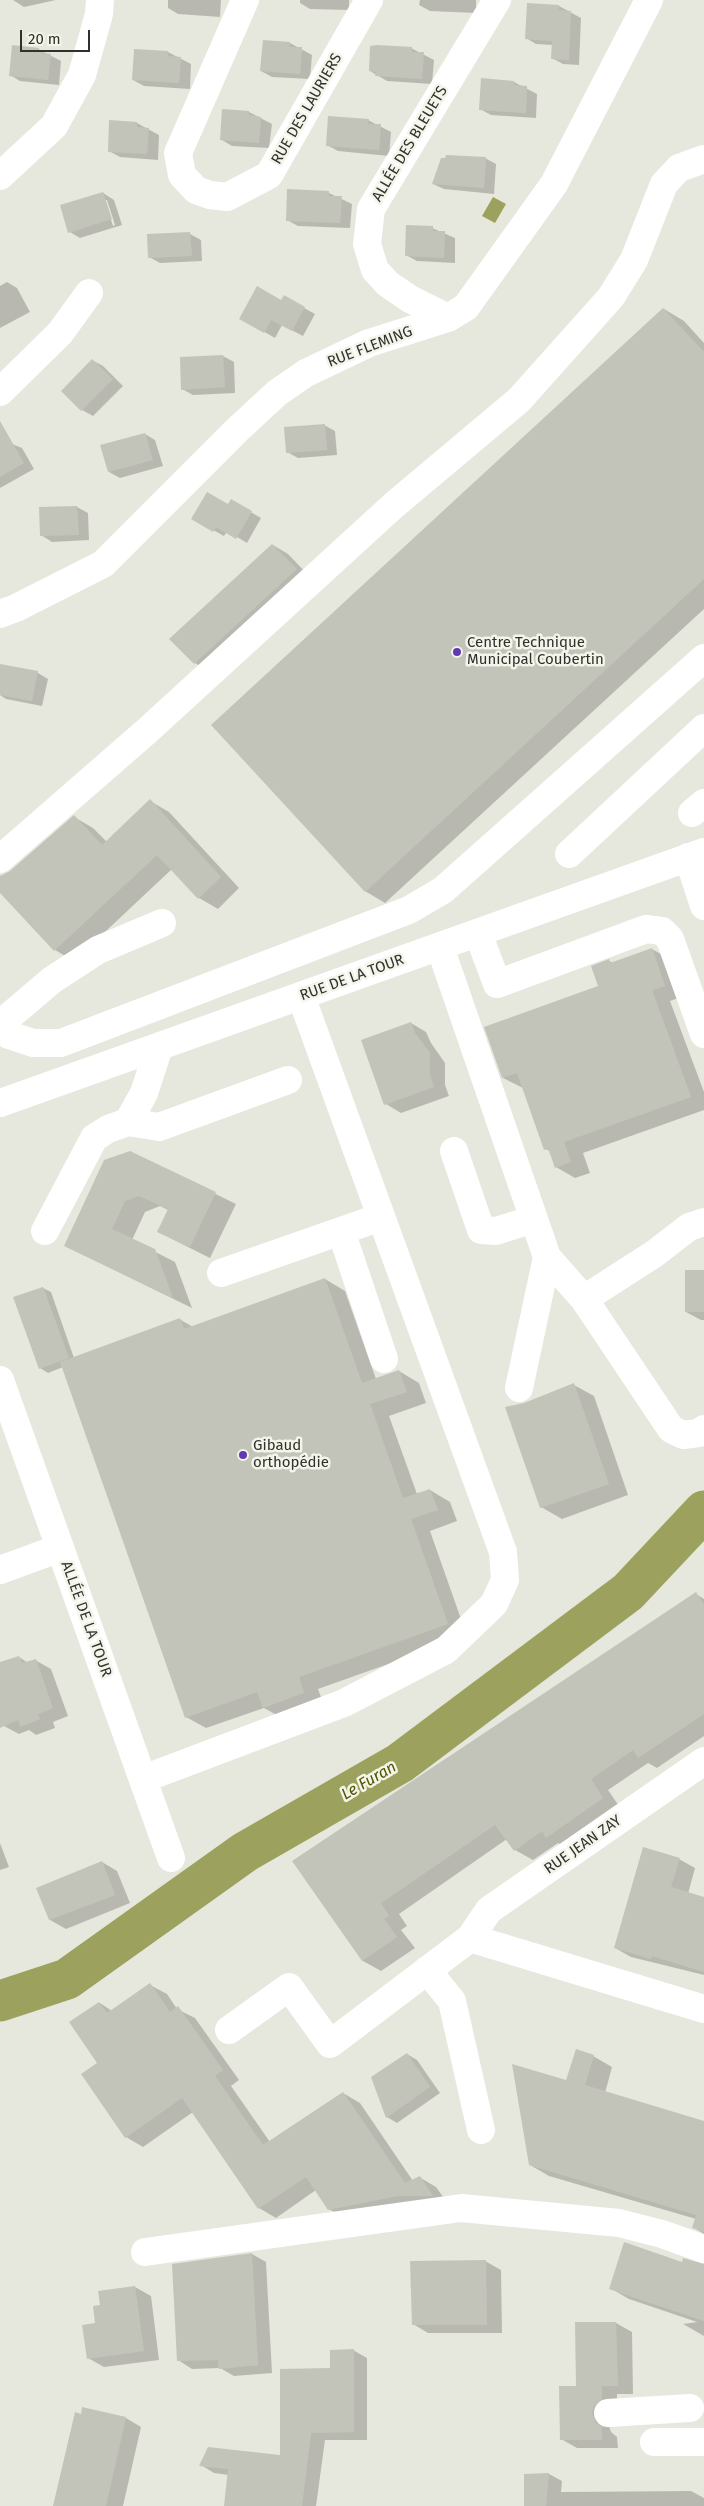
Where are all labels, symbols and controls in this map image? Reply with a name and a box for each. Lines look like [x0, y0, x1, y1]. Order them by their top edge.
scale bar [22, 20, 92, 52]
text: 20 m [28, 30, 61, 48]
street label: RUE DES LAURIERS [268, 50, 346, 168]
street label: ALLÉE DES BLEUETS [368, 83, 452, 205]
street label: RUE FLEMING [325, 323, 415, 371]
place label: Centre Technique Municipal Coubertin [467, 634, 604, 669]
marker: Centre Technique Municipal Coubertin [451, 646, 463, 658]
street label: RUE DE LA TOUR [298, 951, 406, 1005]
place label: Gibaud orthopédie [253, 1437, 329, 1472]
marker: Gibaud orthopédie [237, 1449, 249, 1461]
street label: ALLÉE DE LA TOUR [57, 1559, 115, 1679]
water label: Le Furan [338, 1758, 400, 1804]
street label: RUE JEAN ZAY [541, 1812, 625, 1878]

